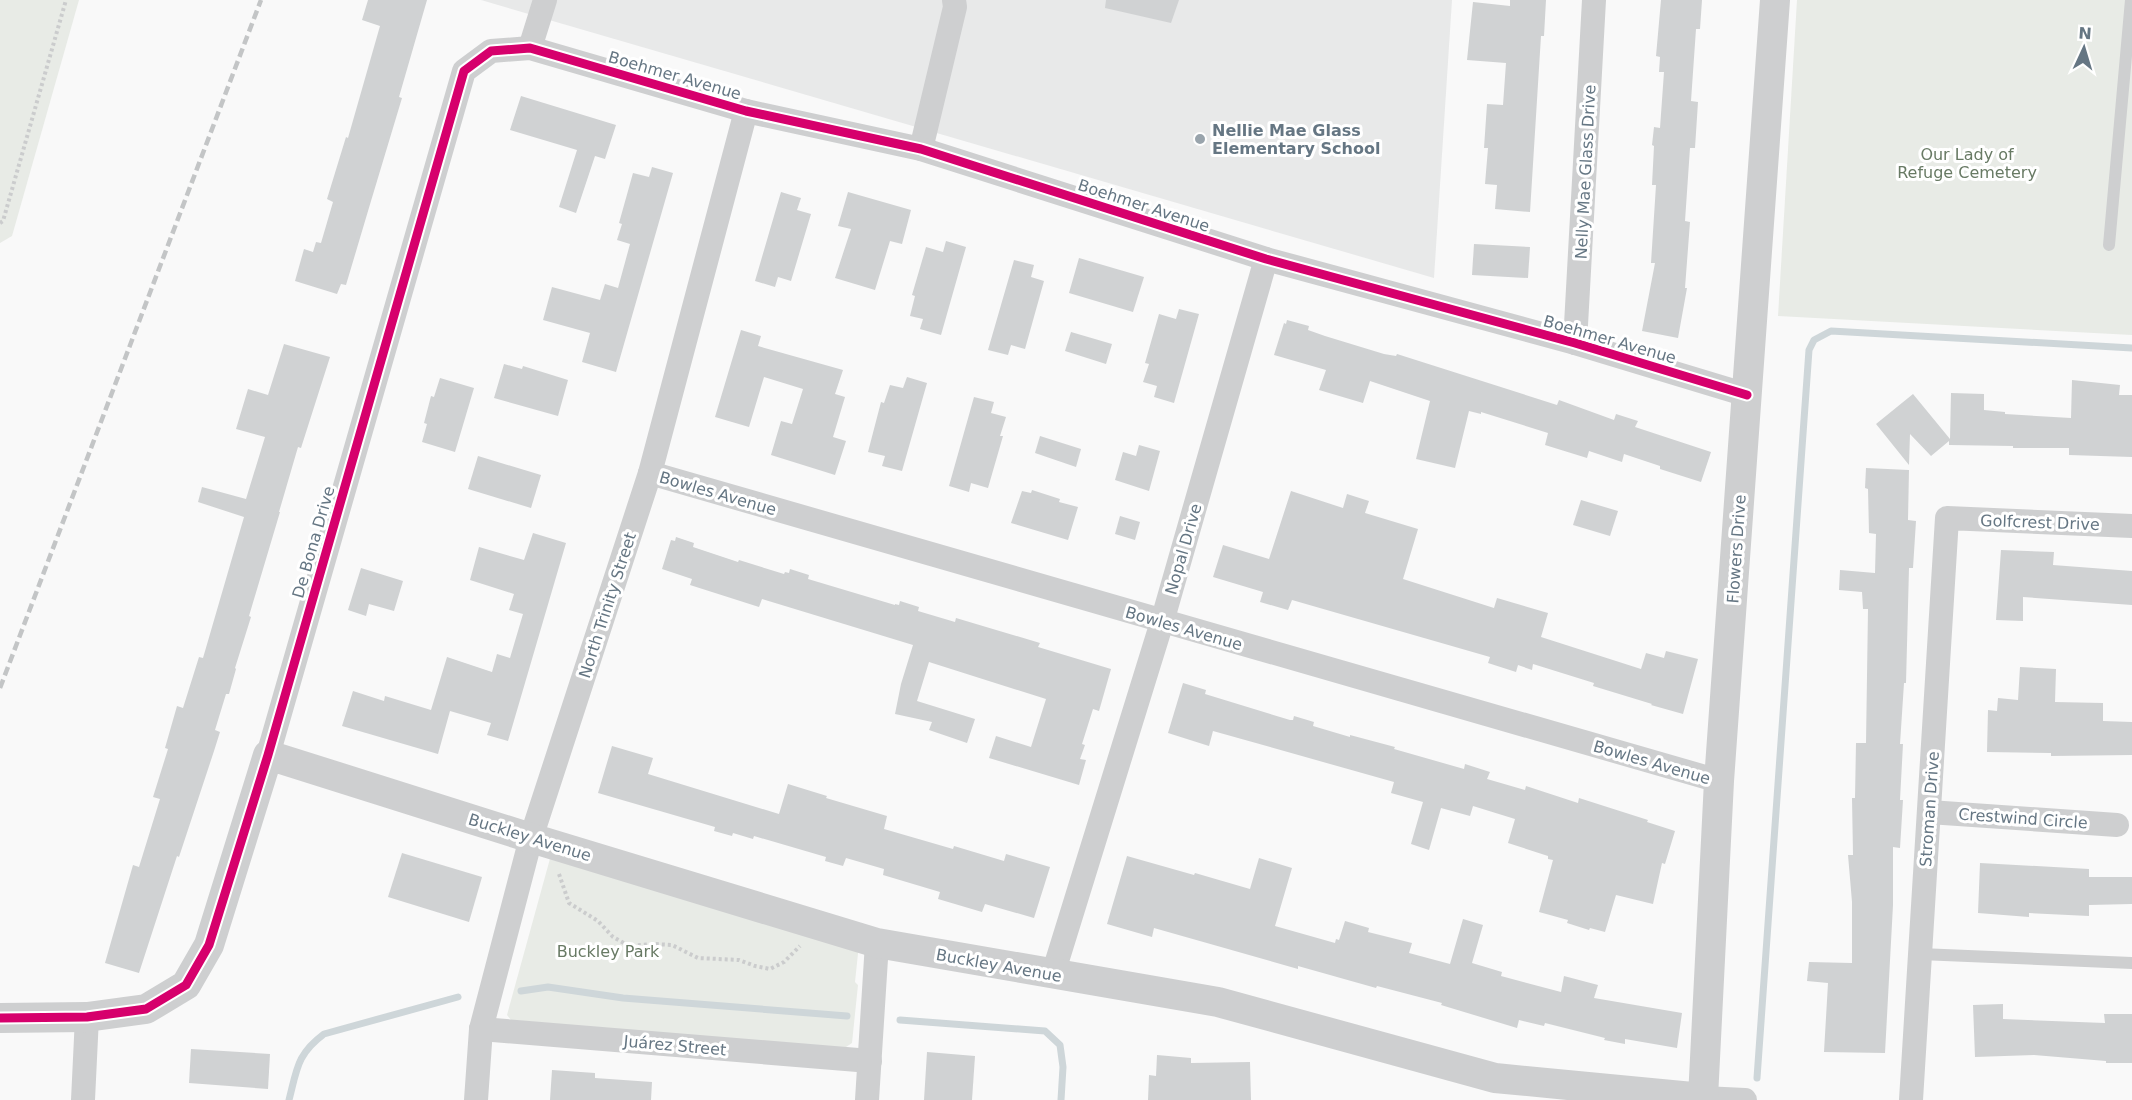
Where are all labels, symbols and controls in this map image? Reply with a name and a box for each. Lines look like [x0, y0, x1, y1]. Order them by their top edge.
north arrow [2054, 18, 2114, 78]
text: N [2078, 24, 2092, 43]
street label: Boehmer Avenue [606, 47, 743, 104]
street label: Nelly Mae Glass Drive [1571, 84, 1600, 260]
place label: Nellie Mae Glass Elementary School [1212, 121, 1380, 158]
marker: Nellie Mae Glass Elementary School [1193, 132, 1207, 146]
park label: Our Lady of Refuge Cemetery [1897, 145, 2037, 182]
street label: Boehmer Avenue [1076, 175, 1212, 236]
street label: Boehmer Avenue [1541, 311, 1678, 368]
street label: Bowles Avenue [657, 468, 779, 519]
street label: De Bona Drive [288, 484, 339, 600]
street label: Flowers Drive [1723, 494, 1750, 604]
street label: Nopal Drive [1161, 501, 1206, 597]
street label: Golfcrest Drive [1980, 511, 2100, 534]
street label: North Trinity Street [575, 530, 640, 681]
street label: Bowles Avenue [1123, 603, 1245, 654]
street label: Bowles Avenue [1591, 737, 1713, 788]
street label: Stroman Drive [1916, 751, 1943, 867]
street label: Crestwind Circle [1958, 804, 2088, 832]
street label: Buckley Avenue [466, 810, 594, 865]
park label: Buckley Park [557, 942, 660, 961]
street label: Buckley Avenue [934, 945, 1063, 986]
street label: Juárez Street [622, 1031, 727, 1059]

